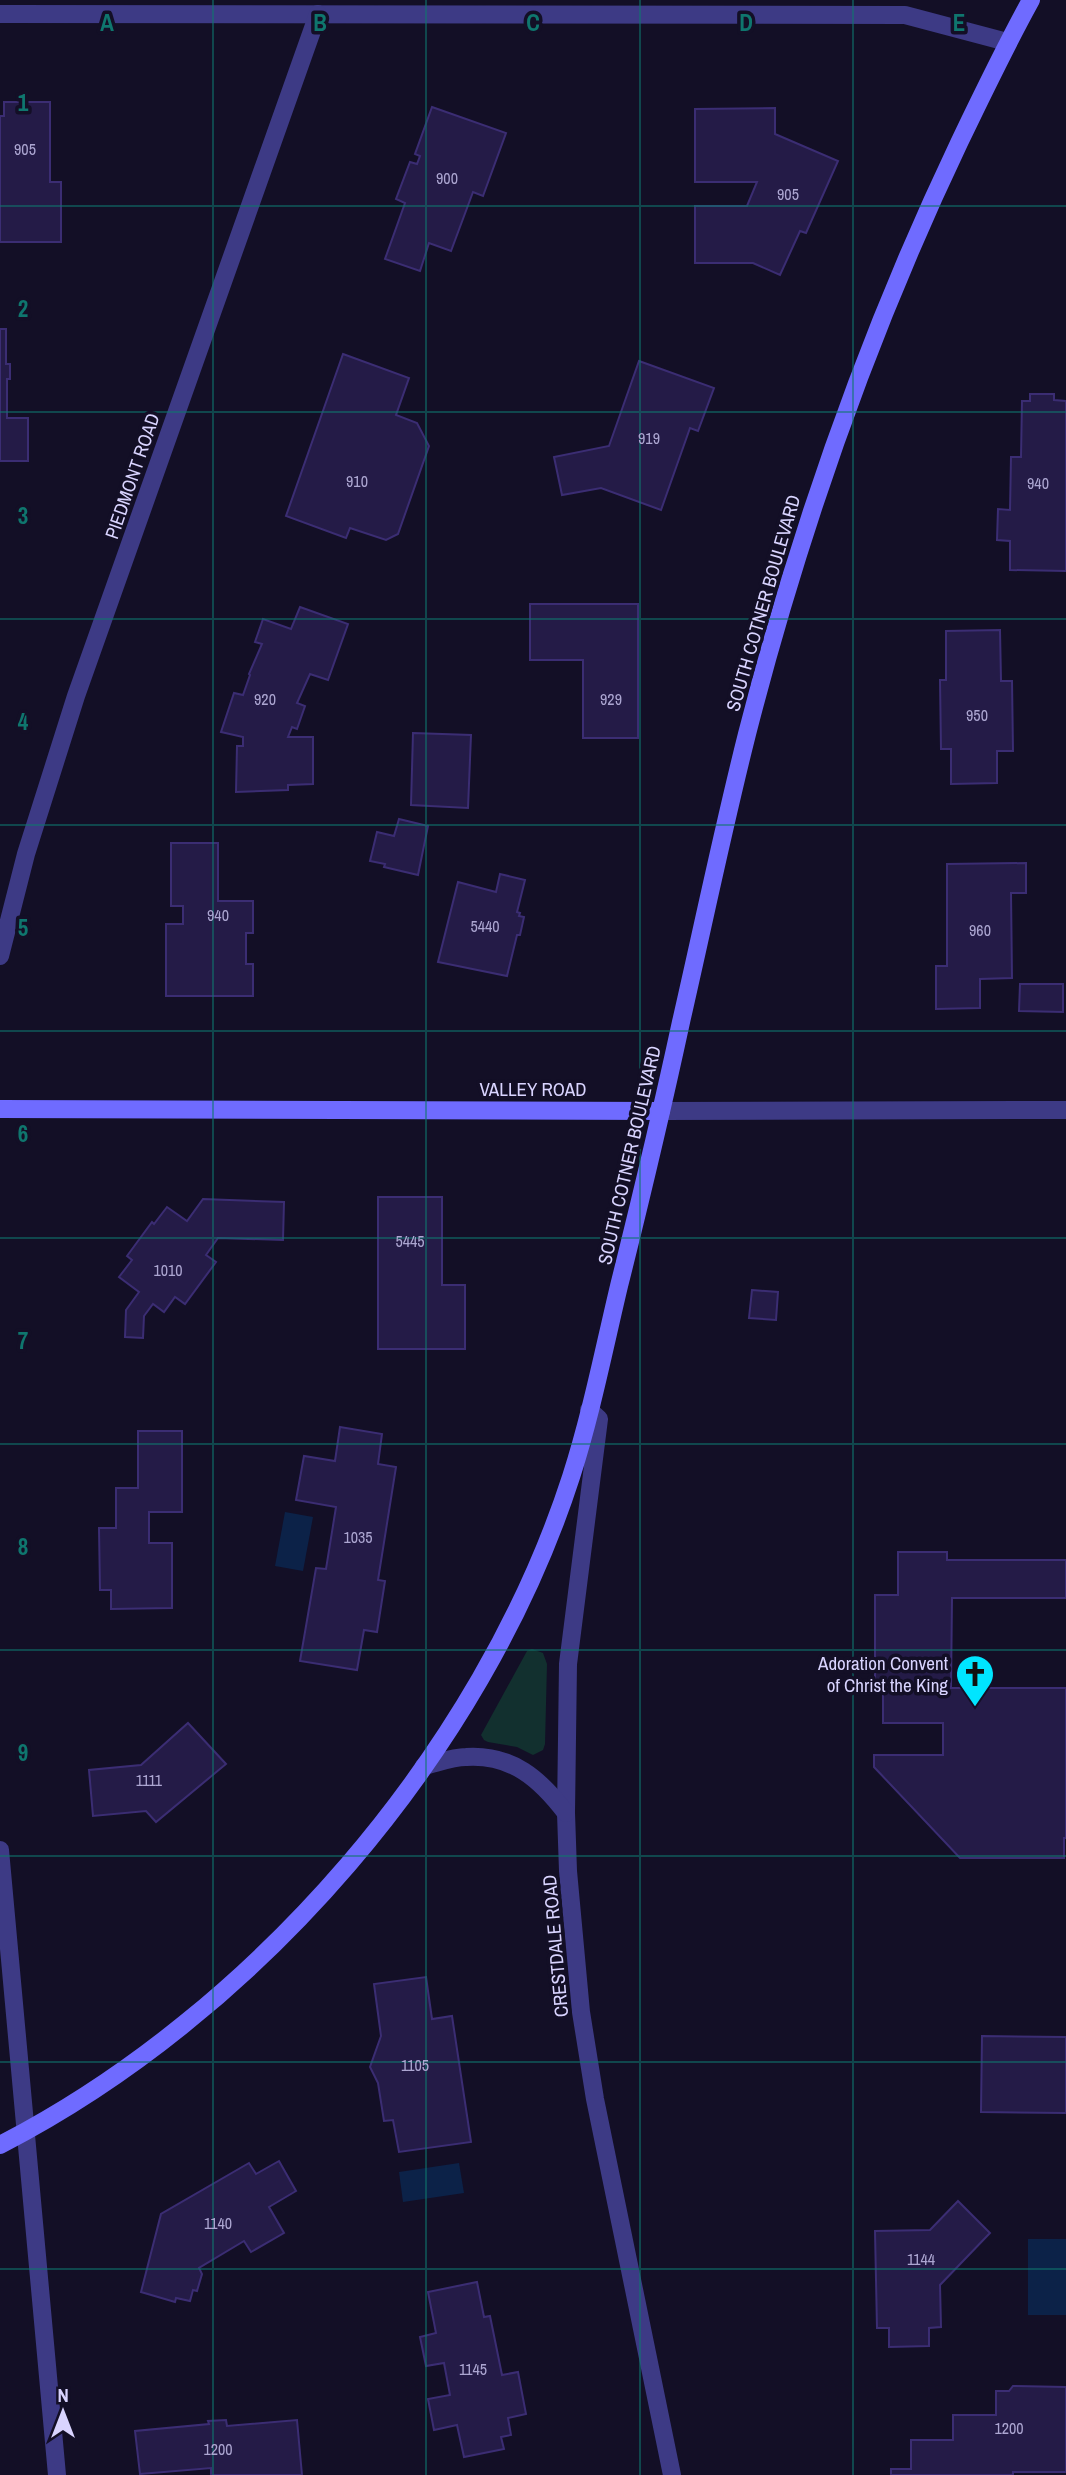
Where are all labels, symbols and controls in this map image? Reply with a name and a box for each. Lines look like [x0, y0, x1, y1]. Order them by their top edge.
text: A [100, 7, 114, 38]
text: B [313, 7, 327, 38]
text: C [526, 7, 540, 38]
text: D [739, 7, 753, 38]
text: E [953, 7, 965, 38]
text: 1 [18, 87, 29, 118]
house number: 905 [14, 138, 36, 160]
house number: 900 [436, 167, 458, 189]
house number: 905 [777, 183, 799, 205]
text: 2 [18, 293, 28, 324]
street label: PIEDMONT ROAD [98, 410, 166, 542]
house number: 919 [638, 427, 660, 449]
house number: 910 [346, 470, 368, 492]
house number: 940 [1027, 472, 1049, 494]
street label: SOUTH COTNER BOULEVARD [720, 492, 806, 714]
text: 3 [18, 500, 28, 531]
house number: 920 [254, 688, 276, 710]
house number: 929 [600, 688, 622, 710]
house number: 950 [966, 704, 988, 726]
text: 4 [18, 706, 29, 737]
house number: 940 [207, 904, 229, 926]
text: 5 [18, 912, 28, 943]
house number: 5440 [470, 915, 500, 937]
house number: 960 [969, 919, 991, 941]
street label: SOUTH COTNER BOULEVARD [591, 1043, 667, 1267]
street label: VALLEY ROAD [480, 1076, 586, 1102]
text: 6 [18, 1118, 28, 1149]
house number: 5445 [395, 1230, 425, 1252]
house number: 1010 [153, 1259, 183, 1281]
text: 7 [18, 1325, 28, 1356]
house number: 1035 [343, 1526, 373, 1548]
text: 8 [18, 1531, 28, 1562]
place label: Adoration Convent of Christ the King [817, 1650, 949, 1698]
church icon: Adoration Convent of Christ the King [954, 1653, 996, 1708]
text: 9 [18, 1737, 28, 1768]
house number: 1111 [136, 1769, 163, 1791]
street label: CRESTDALE ROAD [536, 1874, 574, 2018]
house number: 1105 [401, 2054, 429, 2076]
house number: 1140 [204, 2212, 232, 2234]
house number: 1144 [907, 2248, 935, 2270]
house number: 1145 [459, 2358, 487, 2380]
north arrow [28, 2377, 98, 2447]
text: N [57, 2382, 69, 2408]
house number: 1200 [994, 2417, 1024, 2439]
house number: 1200 [203, 2438, 233, 2460]

